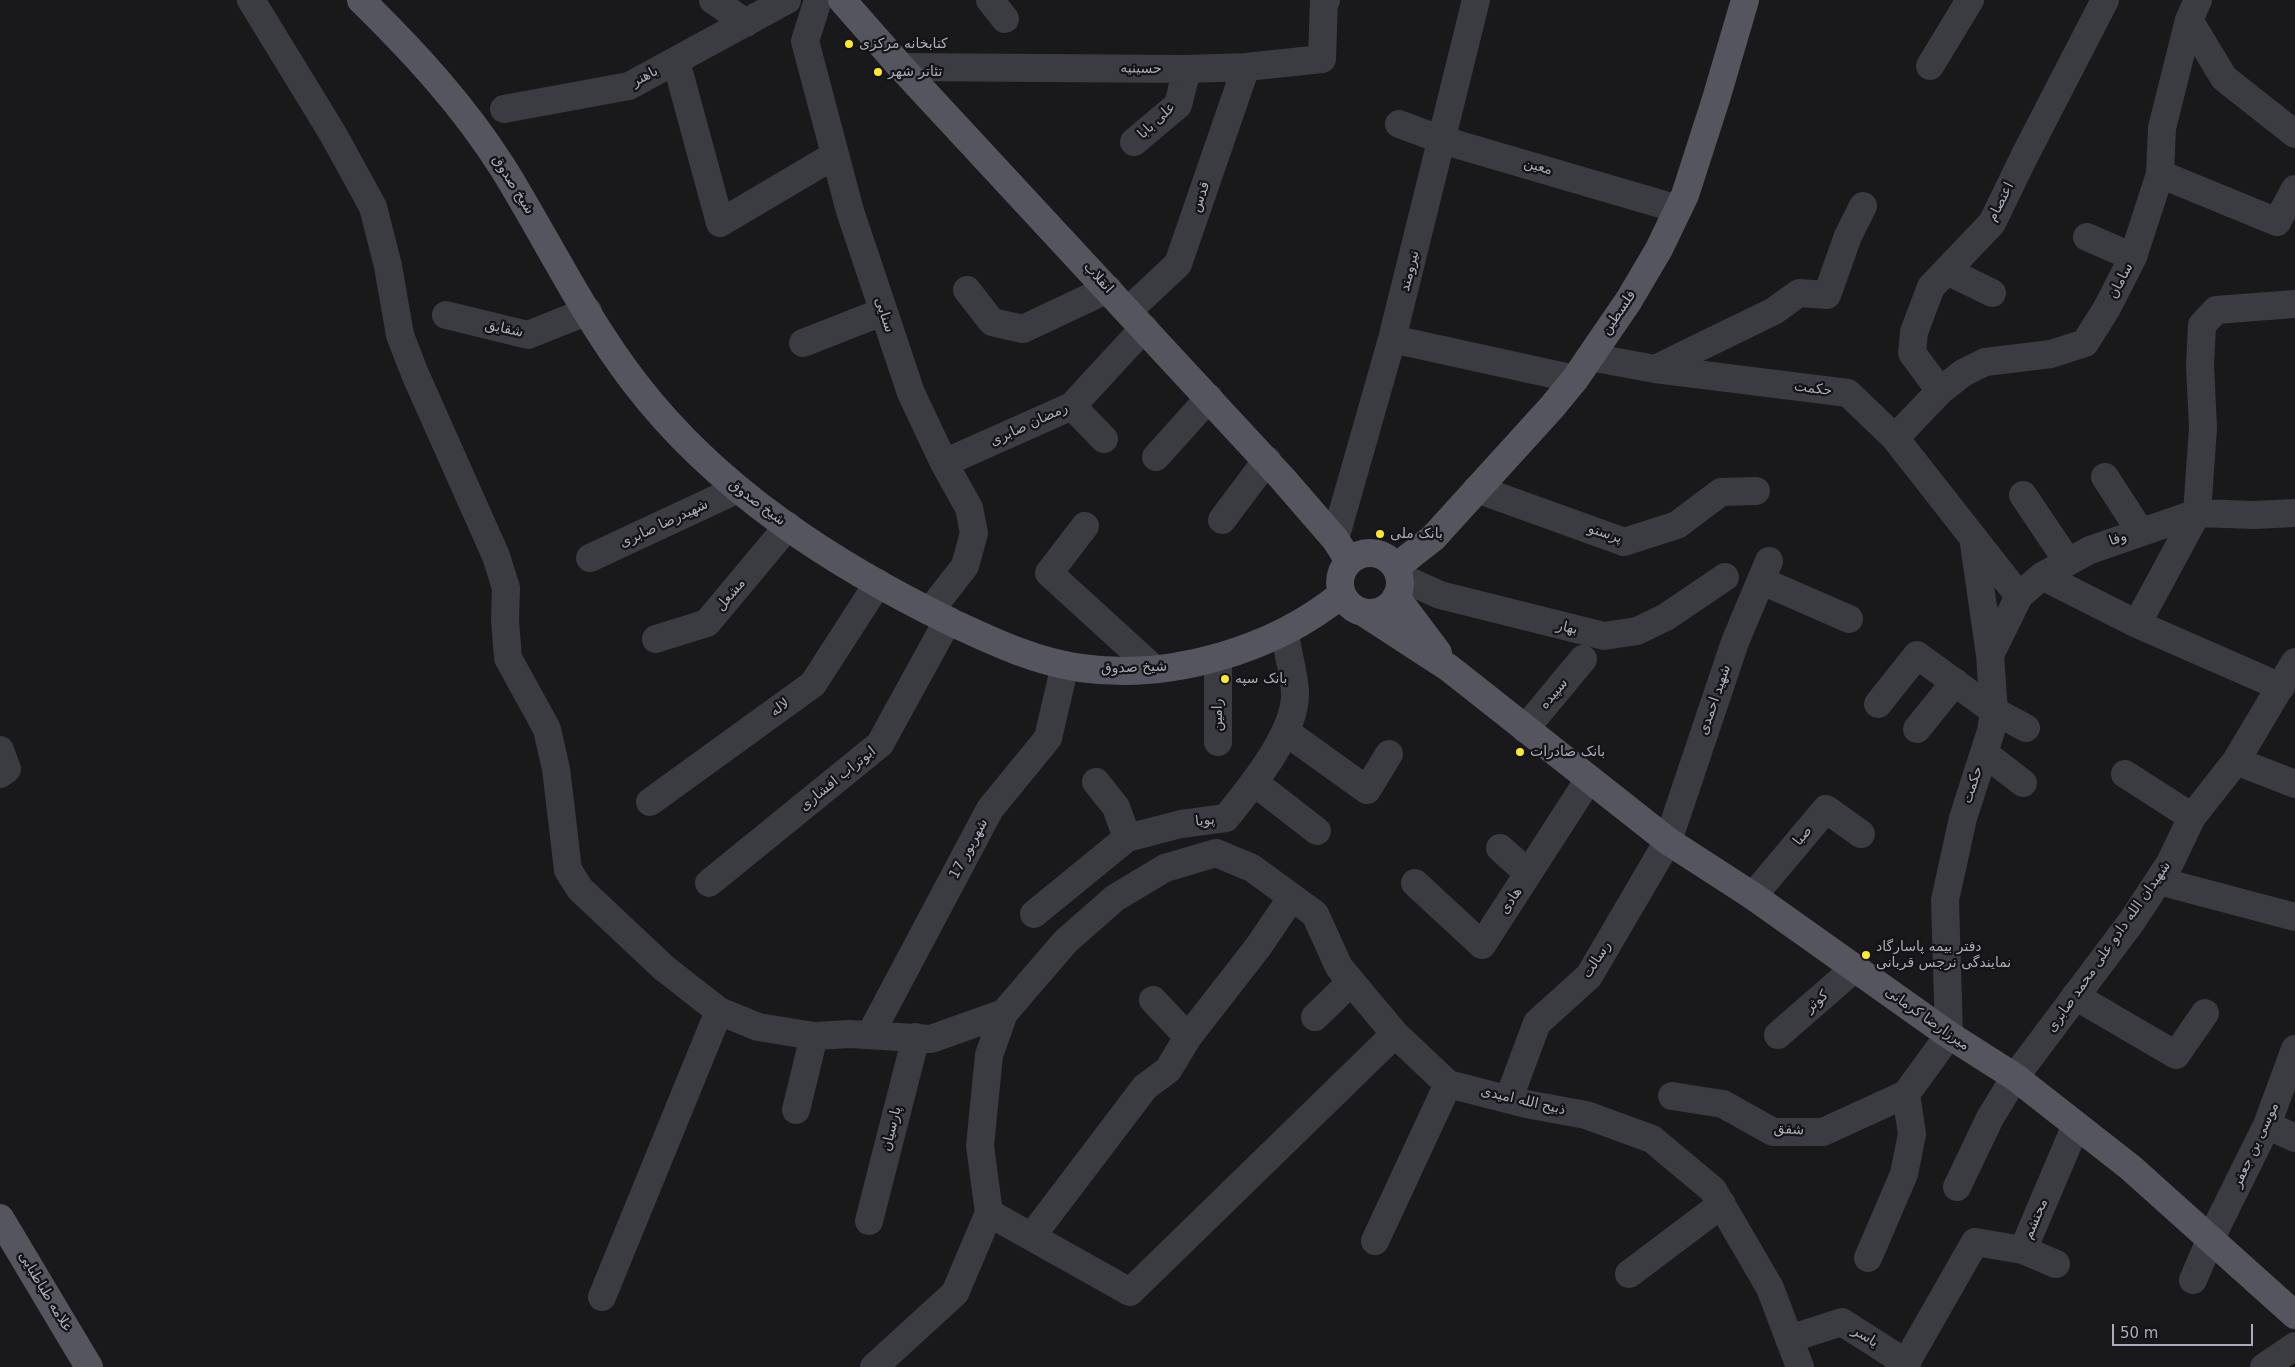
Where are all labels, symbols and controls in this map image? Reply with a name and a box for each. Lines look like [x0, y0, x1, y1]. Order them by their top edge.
place label: کتابخانه مرکزی [859, 36, 948, 52]
marker: کتابخانه مرکزی [843, 38, 855, 50]
street label: حسینیه [1120, 60, 1162, 78]
street label: باهنر [629, 63, 661, 91]
place label: تئاتر شهر [888, 64, 942, 80]
marker: تئاتر شهر [872, 66, 884, 78]
street label: علی بابا [1135, 99, 1179, 143]
street label: شیخ صدوق [488, 152, 538, 218]
street label: معین [1522, 155, 1554, 179]
street label: قدس [1188, 180, 1214, 214]
street label: اعتصام [1984, 180, 2018, 224]
street label: نیرومند [1397, 249, 1423, 293]
street label: انقلاب [1079, 259, 1117, 297]
street label: سامان [2105, 260, 2137, 302]
street label: فلسطین [1598, 288, 1640, 338]
street label: سنایی [870, 295, 898, 335]
street label: شقایق [483, 317, 525, 341]
street label: حکمت [1793, 378, 1833, 400]
street label: رمضان صابری [987, 400, 1071, 450]
street label: شیخ صدوق [725, 476, 789, 530]
street label: شهیدرضا صابری [617, 496, 711, 552]
street label: پرستو [1586, 521, 1624, 547]
place label: بانک ملی [1390, 526, 1443, 542]
marker: بانک ملی [1374, 528, 1386, 540]
street label: وفا [2107, 528, 2129, 550]
street label: مشعل [713, 575, 749, 615]
street label: بهار [1555, 617, 1579, 639]
street label: شیخ صدوق [1101, 658, 1167, 678]
street label: شهید احمدی [1695, 663, 1735, 737]
place label: بانک سپه [1235, 671, 1288, 687]
marker: بانک سپه [1219, 673, 1231, 685]
street label: سپیده [1536, 675, 1572, 713]
street label: لاله [767, 695, 793, 721]
street label: رامین [1210, 698, 1226, 732]
street label: ابوتراب افشاری [796, 743, 880, 815]
place label: بانک صادرات [1530, 744, 1605, 760]
marker: بانک صادرات [1514, 746, 1526, 758]
street label: حکمت [1959, 764, 1987, 806]
street label: پویا [1194, 811, 1216, 831]
street label: 17 شهریور [946, 816, 992, 882]
street label: صبا [1790, 823, 1816, 849]
street label: شهیدان الله دادو علی محمد صابری [2043, 858, 2175, 1036]
street label: هادی [1496, 884, 1526, 918]
street label: رسالت [1579, 938, 1615, 982]
place label: دفتر بیمه پاسارگاد نمایندگی نرجس قربانی [1876, 939, 2011, 972]
marker: دفتر بیمه پاسارگاد نمایندگی نرجس قربانی [1860, 949, 1872, 961]
street label: میرزارضا کرمانی [1882, 984, 1972, 1054]
street label: کوثر [1802, 987, 1832, 1017]
street label: ذبیح الله امیدی [1479, 1083, 1567, 1119]
street label: موسی بن جعفر [2229, 1100, 2283, 1190]
street label: پارسیان [878, 1105, 906, 1153]
street label: شفق [1773, 1121, 1805, 1139]
street label: محتشم [2020, 1196, 2052, 1242]
street label: علامه طباطبایی [14, 1249, 76, 1335]
scale bar [2115, 1314, 2256, 1346]
street label: یاسر [1849, 1323, 1881, 1351]
text: 50 m [2120, 1324, 2158, 1342]

